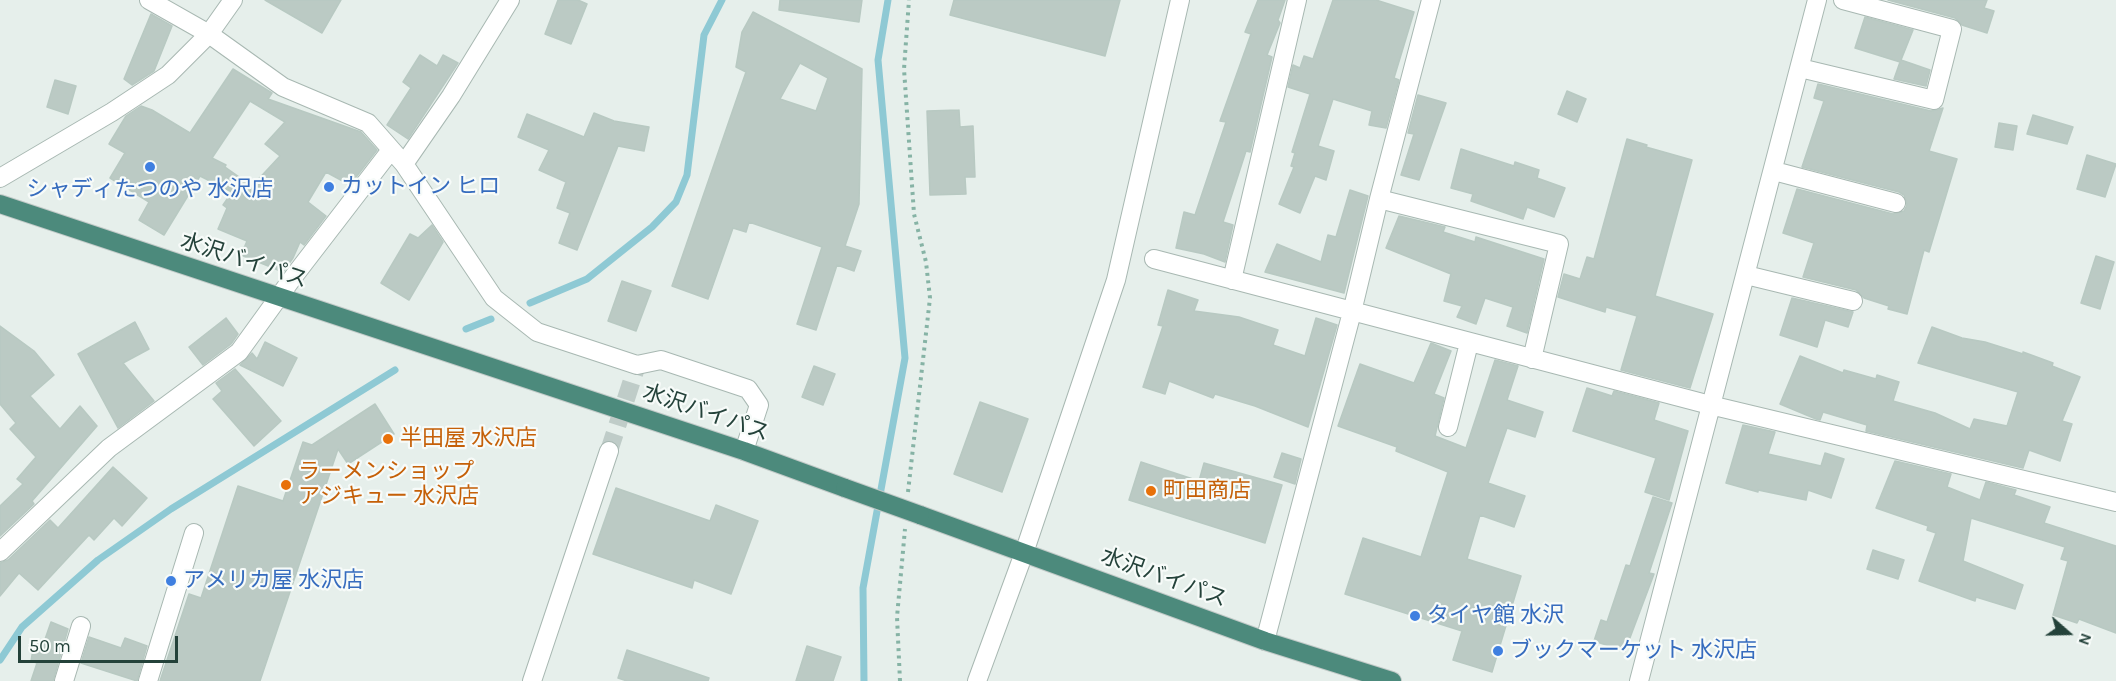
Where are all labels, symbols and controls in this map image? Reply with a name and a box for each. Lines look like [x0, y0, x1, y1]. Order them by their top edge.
marker: シャディたつのや 水沢店 [143, 160, 157, 174]
place label: カットイン ヒロ [341, 174, 500, 200]
place label: シャディたつのや 水沢店 [26, 177, 274, 203]
marker: カットイン ヒロ [322, 180, 336, 194]
street label: 水沢バイパス [177, 228, 311, 294]
street label: 水沢バイパス [639, 379, 773, 447]
place label: 半田屋 水沢店 [400, 426, 537, 452]
marker: 半田屋 水沢店 [381, 432, 395, 446]
place label: ラーメンショップ アジキュー 水沢店 [298, 459, 479, 511]
marker: ラーメンショップ アジキュー 水沢店 [279, 478, 293, 492]
place label: 町田商店 [1163, 478, 1251, 504]
marker: 町田商店 [1144, 484, 1158, 498]
street label: 水沢バイパス [1097, 543, 1231, 613]
place label: アメリカ屋 水沢店 [183, 568, 364, 594]
marker: アメリカ屋 水沢店 [164, 574, 178, 588]
place label: タイヤ館 水沢 [1427, 603, 1564, 629]
north arrow [2038, 603, 2098, 663]
marker: タイヤ館 水沢 [1408, 609, 1422, 623]
scale bar [21, 624, 182, 662]
text: N [2074, 631, 2096, 648]
text: 50 m [29, 635, 71, 657]
place label: ブックマーケット 水沢店 [1510, 638, 1757, 664]
marker: ブックマーケット 水沢店 [1491, 644, 1505, 658]

